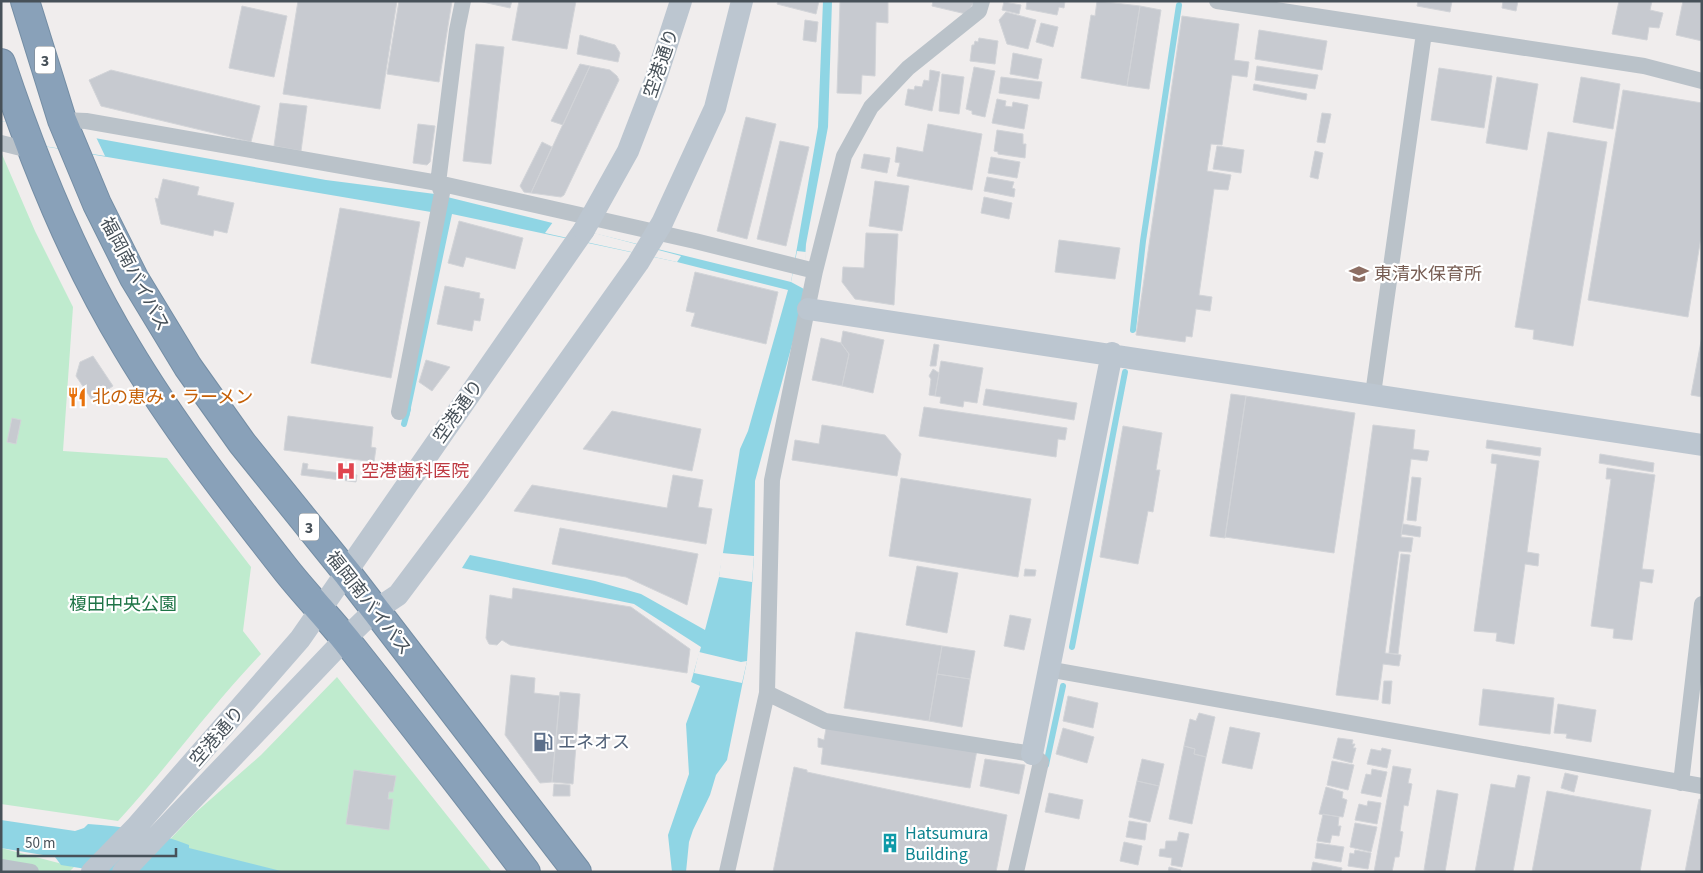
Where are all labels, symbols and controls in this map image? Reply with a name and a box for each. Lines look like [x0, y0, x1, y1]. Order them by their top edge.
street label: 空港通り [638, 25, 685, 101]
road number: 3 [35, 46, 55, 74]
street label: 福岡南バイパス [94, 213, 175, 336]
place label: 東清水保育所 [1374, 262, 1482, 287]
school or university icon: 東清水保育所 [1348, 263, 1370, 285]
street label: 空港通り [428, 375, 489, 448]
place label: 北の恵み・ラーメン [92, 385, 253, 410]
restaurant icon: 北の恵み・ラーメン [66, 386, 88, 408]
place label: 空港歯科医院 [361, 459, 469, 484]
hospital icon: 空港歯科医院 [335, 460, 357, 482]
road number: 3 [299, 514, 319, 540]
street label: 福岡南バイパス [320, 546, 417, 661]
park label: 榎田中央公園 [69, 592, 177, 617]
street label: 空港通り [184, 701, 250, 772]
place label: エネオス [558, 730, 630, 755]
fuel station icon: エネオス [532, 731, 554, 753]
place label: Hatsumura Building [905, 821, 988, 867]
scale bar [18, 826, 175, 858]
building icon: Hatsumura Building [879, 832, 901, 854]
text: 50 m [25, 833, 55, 854]

